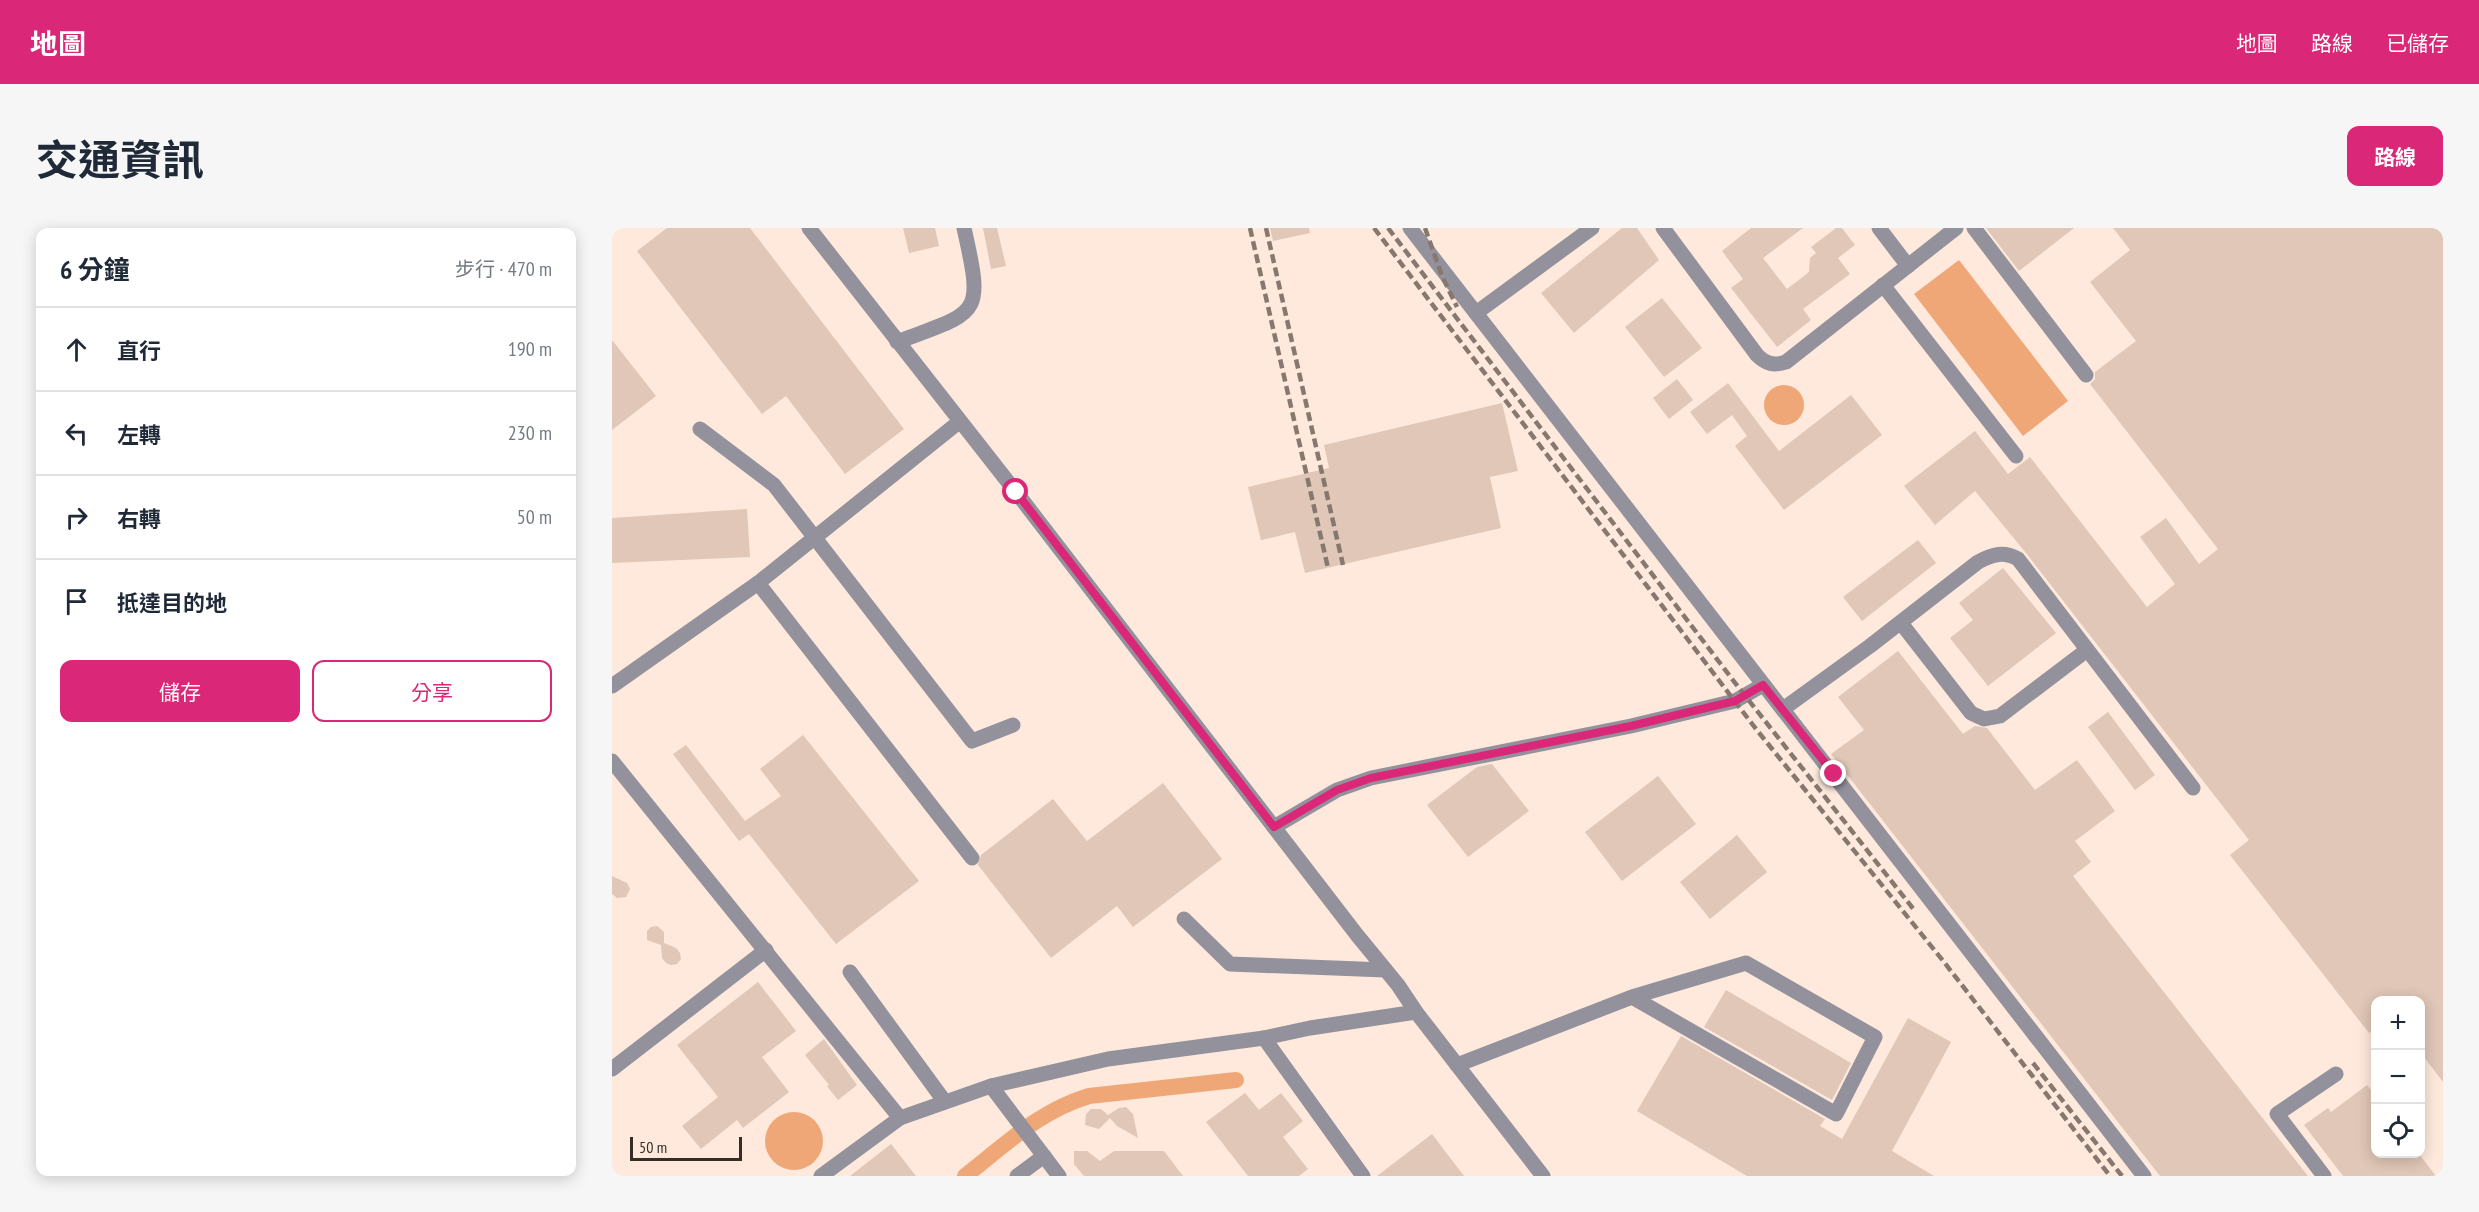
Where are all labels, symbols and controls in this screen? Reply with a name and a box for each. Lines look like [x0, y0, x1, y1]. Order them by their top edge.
text: 地圖 [30, 25, 86, 62]
text: 地圖 [2236, 30, 2278, 57]
text: 路線 [2311, 30, 2353, 57]
text: 已儲存 [2386, 30, 2449, 57]
button: 路線 [2347, 126, 2443, 186]
text: 交通資訊 [36, 132, 204, 187]
text: 6 分鐘 [60, 253, 130, 286]
text: 步行 · 470 m [455, 256, 552, 282]
icon: ahead [60, 333, 93, 366]
text: 190 m [508, 336, 552, 362]
text: 直行 [117, 337, 161, 365]
icon: left [60, 417, 93, 450]
text: 230 m [508, 420, 552, 446]
text: 左轉 [117, 421, 161, 449]
route start [1002, 478, 1028, 504]
icon: right [60, 501, 93, 534]
text: 50 m [517, 504, 552, 530]
text: 右轉 [117, 505, 161, 533]
icon: arrive [60, 585, 93, 618]
text: 抵達目的地 [117, 589, 227, 617]
button: 儲存 [60, 660, 300, 722]
button: 分享 [312, 660, 552, 722]
route end [1820, 760, 1846, 786]
map controls [2371, 996, 2425, 1158]
button: + [2371, 996, 2425, 1050]
button: − [2371, 1050, 2425, 1104]
button: locate [2371, 1104, 2425, 1158]
scale bar [630, 1134, 742, 1162]
text: 50 m [639, 1137, 667, 1157]

